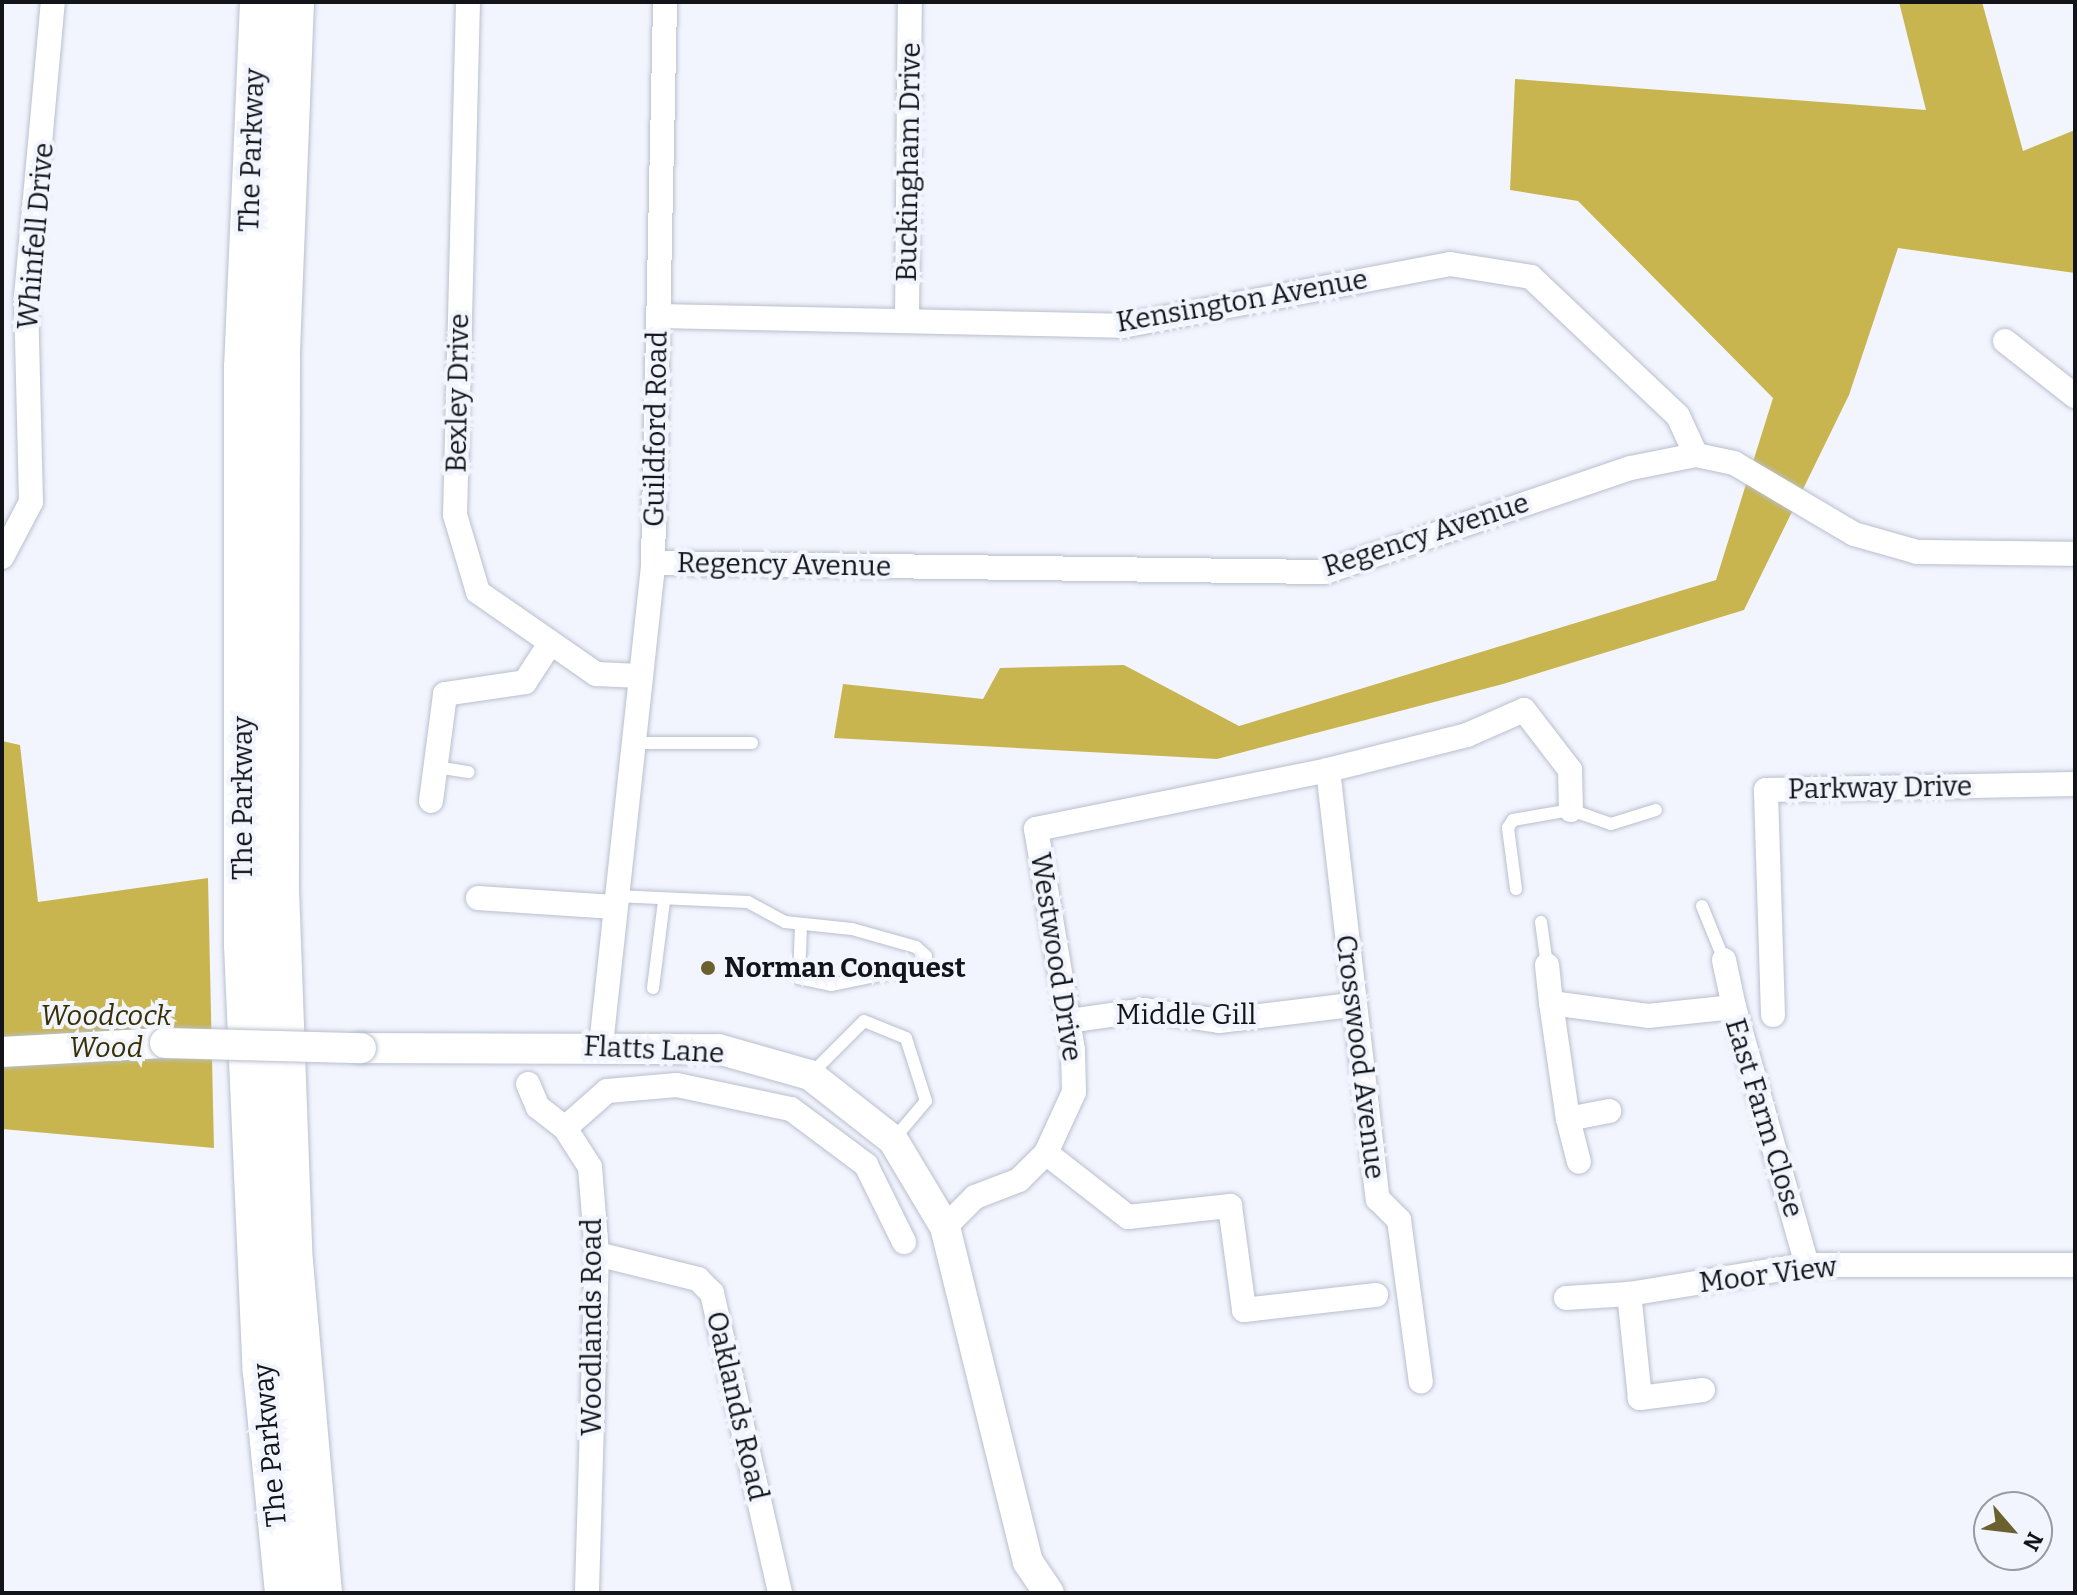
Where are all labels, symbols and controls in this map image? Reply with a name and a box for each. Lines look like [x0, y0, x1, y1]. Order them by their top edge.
street label: Buckingham Drive [890, 42, 928, 282]
street label: The Parkway [232, 67, 272, 233]
street label: Whinfell Drive [11, 141, 61, 331]
street label: Kensington Avenue [1114, 262, 1370, 340]
street label: Bexley Drive [440, 313, 476, 473]
street label: Guildford Road [637, 331, 675, 527]
street label: Regency Avenue [1319, 486, 1533, 584]
street label: Regency Avenue [677, 546, 891, 584]
street label: The Parkway [226, 716, 260, 880]
street label: Parkway Drive [1788, 770, 1972, 806]
street label: Westwood Drive [1023, 850, 1089, 1064]
street label: Crosswood Avenue [1328, 933, 1392, 1181]
place label: Norman Conquest [724, 951, 966, 985]
marker: Norman Conquest [699, 959, 717, 977]
street label: Middle Gill [1116, 998, 1256, 1032]
park label: Woodcock Wood [41, 999, 171, 1065]
street label: East Farm Close [1718, 1015, 1810, 1221]
street label: Flatts Lane [583, 1030, 725, 1070]
street label: Woodlands Road [575, 1218, 609, 1436]
street label: Moor View [1697, 1250, 1839, 1300]
street label: Oaklands Road [699, 1308, 775, 1504]
street label: The Parkway [246, 1362, 294, 1528]
north arrow [1973, 1491, 2053, 1571]
text: N [2017, 1528, 2049, 1555]

